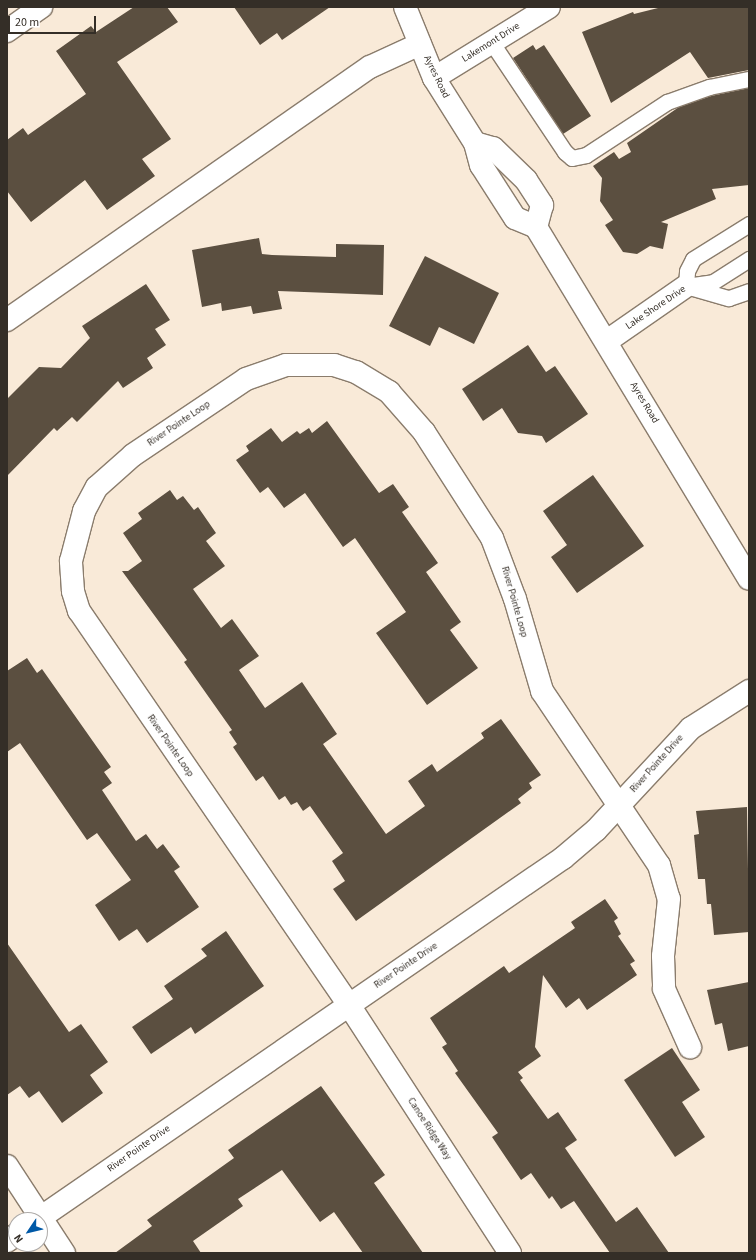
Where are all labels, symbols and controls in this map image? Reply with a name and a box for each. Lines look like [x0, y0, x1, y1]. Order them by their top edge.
scale bar [10, 8, 98, 34]
text: 20 m [15, 14, 39, 31]
street label: Lakemont Drive [460, 20, 522, 66]
street label: Ayres Road [421, 54, 451, 100]
street label: Lake Shore Drive [624, 284, 688, 332]
street label: Ayres Road [627, 380, 661, 426]
street label: River Pointe Loop [145, 399, 213, 449]
street label: River Pointe Loop [498, 565, 530, 639]
street label: River Pointe Loop [144, 713, 196, 779]
street label: River Pointe Drive [628, 733, 686, 795]
street label: River Pointe Drive [372, 940, 440, 992]
street label: Canoe Ridge Way [404, 1096, 454, 1162]
street label: River Pointe Drive [105, 1123, 173, 1175]
north arrow [8, 1212, 48, 1252]
text: N [10, 1231, 27, 1246]

